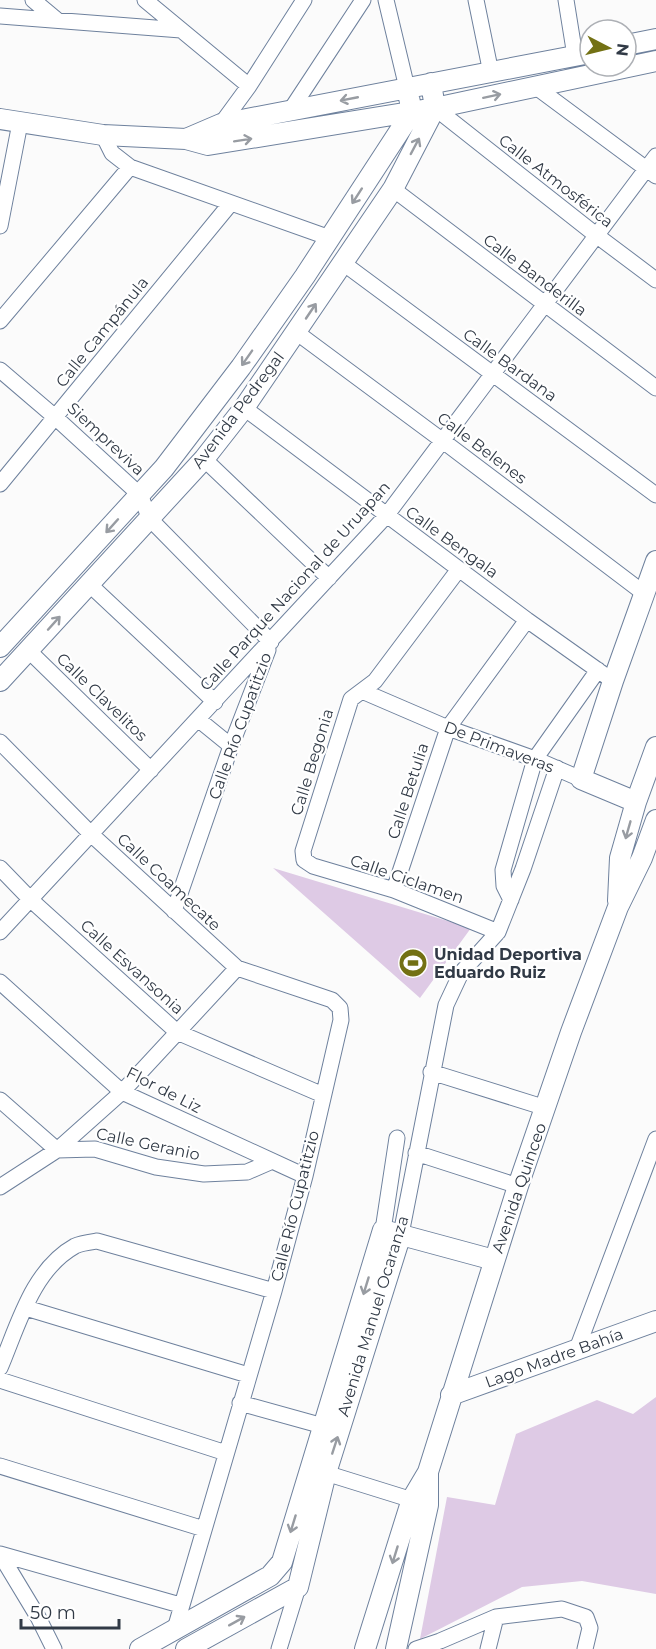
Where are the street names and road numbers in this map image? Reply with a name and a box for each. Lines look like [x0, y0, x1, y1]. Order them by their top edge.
street label: Calle Atmosférica [495, 130, 617, 232]
street label: Calle Banderilla [480, 230, 590, 320]
street label: Calle Campánula [52, 273, 152, 391]
street label: Calle Bardana [459, 325, 561, 405]
street label: Avenida Pedregal [188, 348, 288, 472]
street label: Siempreviva [64, 399, 148, 479]
street label: Calle Belenes [434, 408, 531, 488]
street label: Calle Parque Nacional de Uruapan [196, 477, 394, 695]
street label: Calle Bengala [402, 502, 502, 582]
street label: Calle Clavelitos [53, 649, 151, 745]
street label: Calle Río Cupatitzio [205, 650, 275, 802]
street label: Calle Begonia [287, 706, 337, 818]
street label: De Primaveras [441, 717, 557, 777]
street label: Calle Betulia [383, 740, 433, 842]
street label: Calle Coamecate [113, 829, 225, 935]
street label: Calle Ciclamen [348, 851, 466, 907]
street label: Calle Esvansonia [76, 916, 188, 1018]
street label: Flor de Liz [123, 1063, 205, 1117]
street label: Avenida Quinceo [488, 1120, 550, 1256]
street label: Calle Geranio [94, 1124, 202, 1164]
street label: Calle Río Cupatitzio [267, 1129, 323, 1283]
street label: Avenida Manuel Ocaranza [333, 1213, 413, 1419]
street label: Lago Madre Bahía [482, 1324, 626, 1392]

